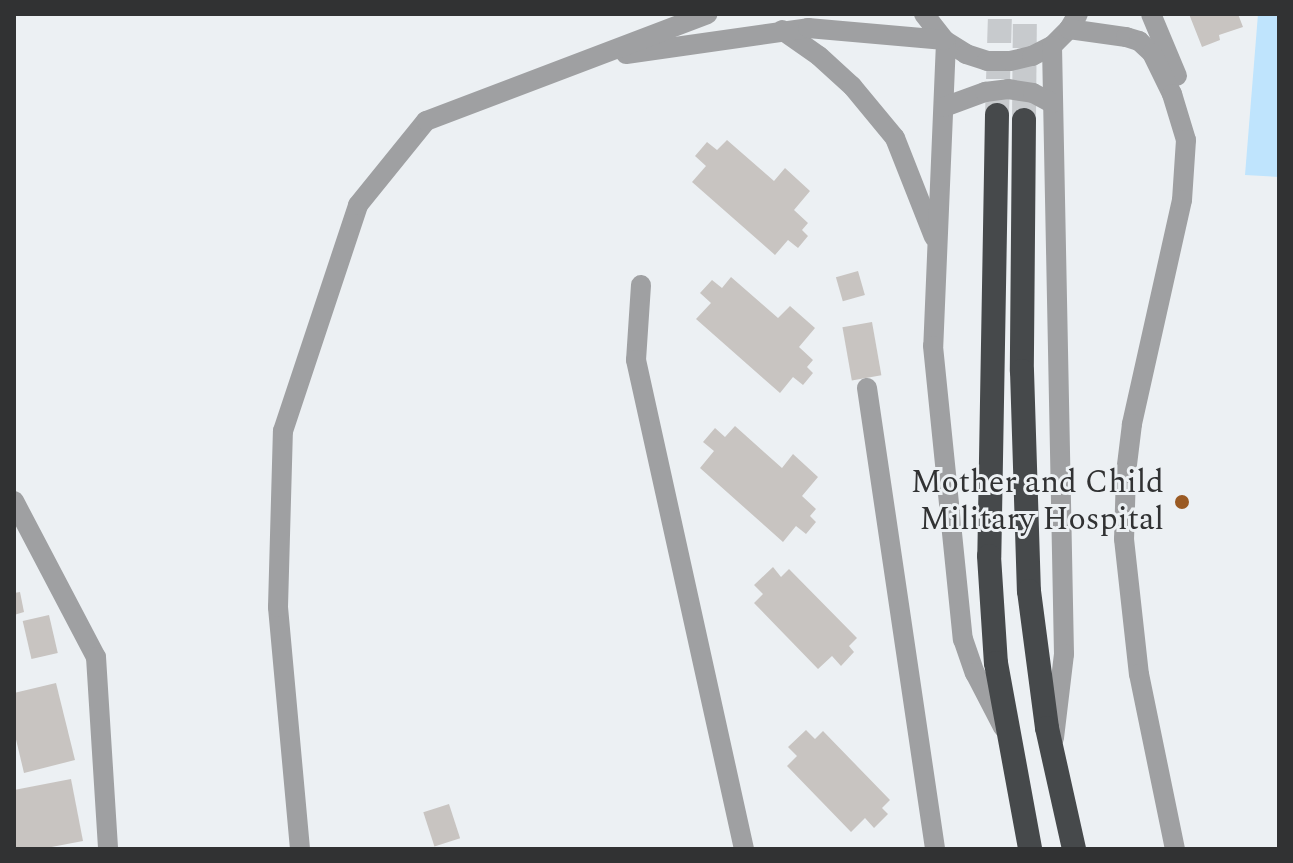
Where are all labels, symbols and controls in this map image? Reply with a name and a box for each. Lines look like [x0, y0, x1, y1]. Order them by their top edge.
place label: Mother and Child Military Hospital [911, 465, 1164, 540]
marker: Mother and Child Military Hospital [1171, 491, 1193, 513]

